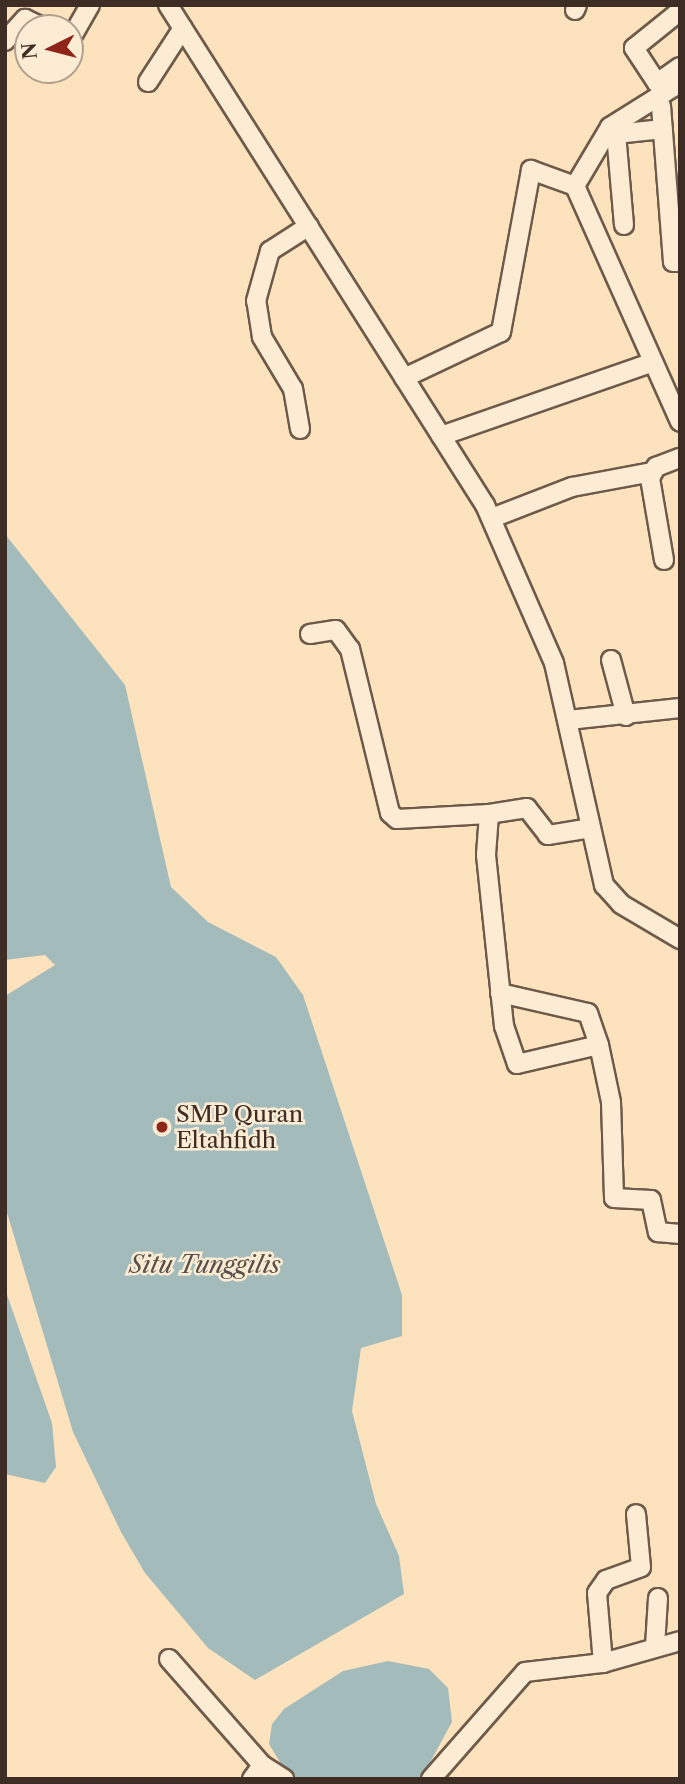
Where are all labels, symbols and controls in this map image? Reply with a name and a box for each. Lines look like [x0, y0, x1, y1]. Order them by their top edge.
north arrow [14, 14, 84, 84]
text: N [17, 42, 42, 60]
place label: SMP Quran Eltahfidh [176, 1100, 304, 1154]
marker: SMP Quran Eltahfidh [154, 1119, 170, 1135]
water label: Situ Tunggilis [129, 1251, 281, 1279]

